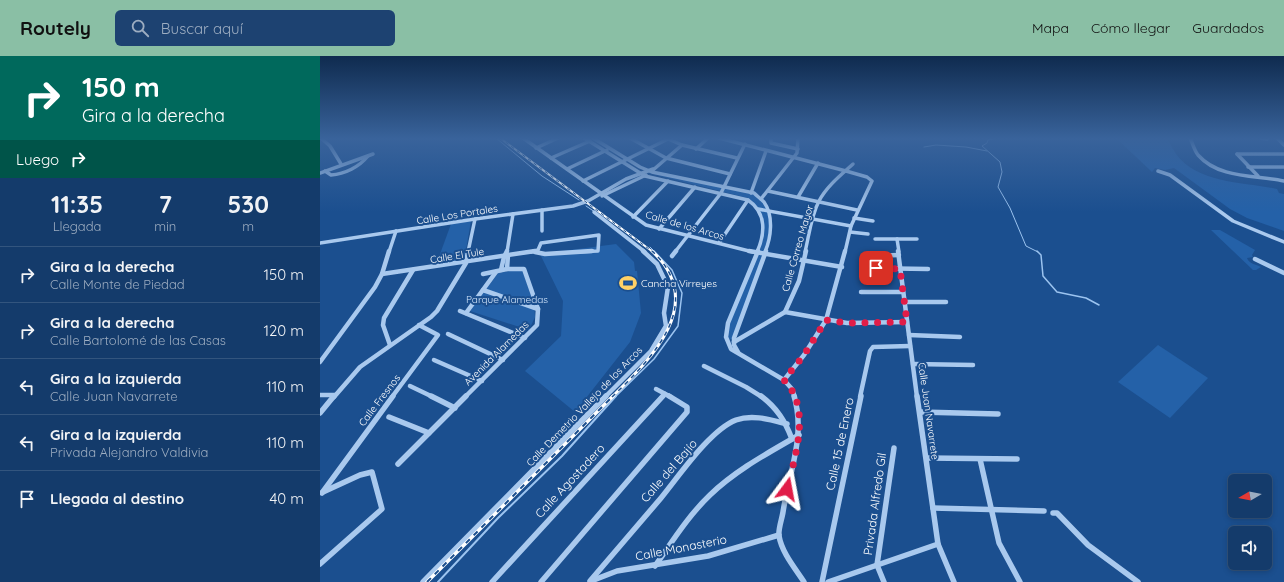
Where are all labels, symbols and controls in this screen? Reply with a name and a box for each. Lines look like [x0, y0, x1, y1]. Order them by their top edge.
search box [115, 10, 395, 46]
text: Routely [20, 16, 91, 40]
icon: search [129, 17, 151, 39]
text: Buscar aquí [161, 19, 243, 38]
text: Mapa [1032, 19, 1069, 37]
text: Cómo llegar [1091, 19, 1170, 37]
text: Guardados [1192, 19, 1264, 37]
text: 150 m [82, 69, 160, 104]
icon: right [16, 72, 68, 124]
text: Gira a la derecha [82, 104, 225, 127]
icon: right [67, 148, 89, 170]
text: Luego [16, 150, 59, 169]
text: 11:35 [51, 189, 103, 219]
text: 7 [159, 189, 172, 219]
text: 530 [227, 189, 269, 219]
street label: Calle Los Portales [416, 202, 499, 227]
street label: Calle Correo Mayor [779, 203, 816, 293]
street label: Calle de los Arcos [644, 208, 726, 243]
text: Llegada [53, 218, 101, 234]
text: min [154, 218, 176, 234]
text: m [242, 218, 254, 234]
street label: Calle El Tule [429, 245, 485, 266]
pin [859, 251, 893, 285]
text: Gira a la derecha [50, 257, 175, 276]
icon: arrive [865, 257, 887, 279]
icon: right [16, 264, 38, 286]
text: 150 m [264, 265, 304, 284]
sports icon: Cancha Virreyes [618, 273, 638, 293]
text: Calle Monte de Piedad [50, 276, 185, 292]
place label: Cancha Virreyes [641, 277, 717, 290]
park label: Parque Alamedas [466, 293, 548, 306]
text: Gira a la derecha [50, 313, 175, 332]
street label: Avenida Alamedas [461, 318, 532, 388]
icon: right [16, 320, 38, 342]
text: 120 m [263, 321, 304, 340]
text: Calle Bartolomé de las Casas [50, 332, 226, 348]
street label: Calle Demetrio Vallejo de los Arcos [524, 343, 645, 469]
street label: Calle Juan Navarrete [915, 362, 942, 461]
text: Gira a la izquierda [50, 369, 182, 388]
street label: Calle Fresnos [356, 372, 403, 429]
icon: left [16, 376, 38, 398]
text: 110 m [266, 377, 304, 396]
text: Calle Juan Navarrete [50, 388, 178, 404]
street label: Calle 15 de Enero [822, 396, 857, 492]
text: Gira a la izquierda [50, 425, 182, 444]
icon: left [16, 432, 38, 454]
text: 110 m [266, 433, 304, 452]
street label: Calle del Bajío [637, 436, 700, 505]
street label: Calle Agostadero [532, 441, 608, 521]
text: Privada Alejandro Valdivia [50, 444, 209, 460]
street label: Privada Alfredo Gil [860, 452, 889, 556]
position arrow [766, 468, 808, 510]
north arrow [1228, 474, 1272, 518]
map controls [1228, 474, 1272, 570]
icon: arrive [16, 488, 38, 510]
text: Llegada al destino [50, 489, 184, 508]
text: 40 m [269, 489, 304, 508]
button: sound [1228, 526, 1272, 570]
street label: Calle Monasterio [634, 531, 728, 564]

